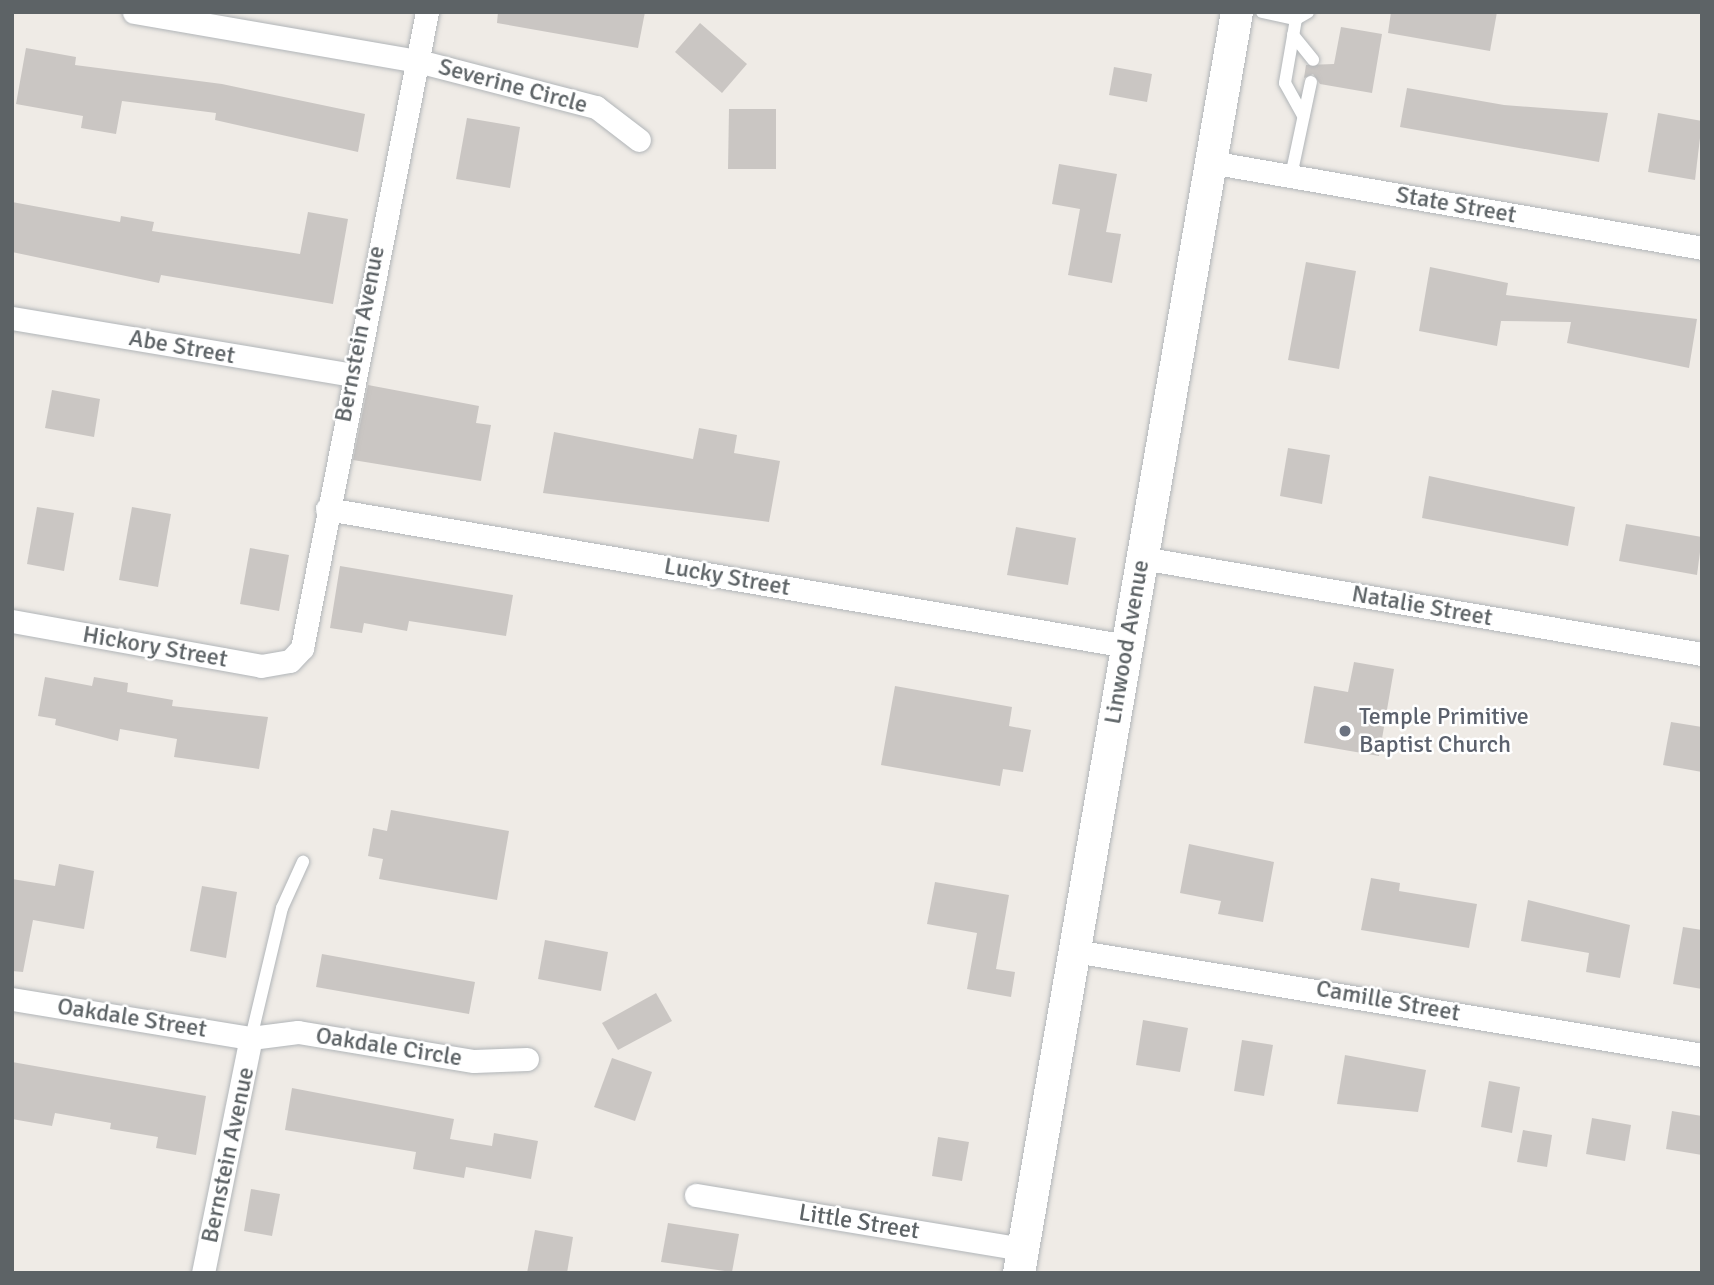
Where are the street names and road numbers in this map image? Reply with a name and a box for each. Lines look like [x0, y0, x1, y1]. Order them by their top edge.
street label: Severine Circle [435, 52, 591, 120]
street label: State Street [1394, 180, 1518, 230]
street label: Bernstein Avenue [329, 243, 391, 425]
street label: Abe Street [127, 324, 237, 370]
street label: Lucky Street [662, 552, 792, 602]
street label: Linwood Avenue [1098, 558, 1156, 726]
street label: Natalie Street [1350, 579, 1494, 633]
street label: Hickory Street [80, 620, 230, 674]
street label: Camille Street [1314, 974, 1462, 1028]
street label: Oakdale Street [55, 992, 209, 1044]
street label: Oakdale Circle [314, 1021, 464, 1073]
street label: Bernstein Avenue [195, 1064, 261, 1246]
street label: Little Street [797, 1198, 921, 1246]

